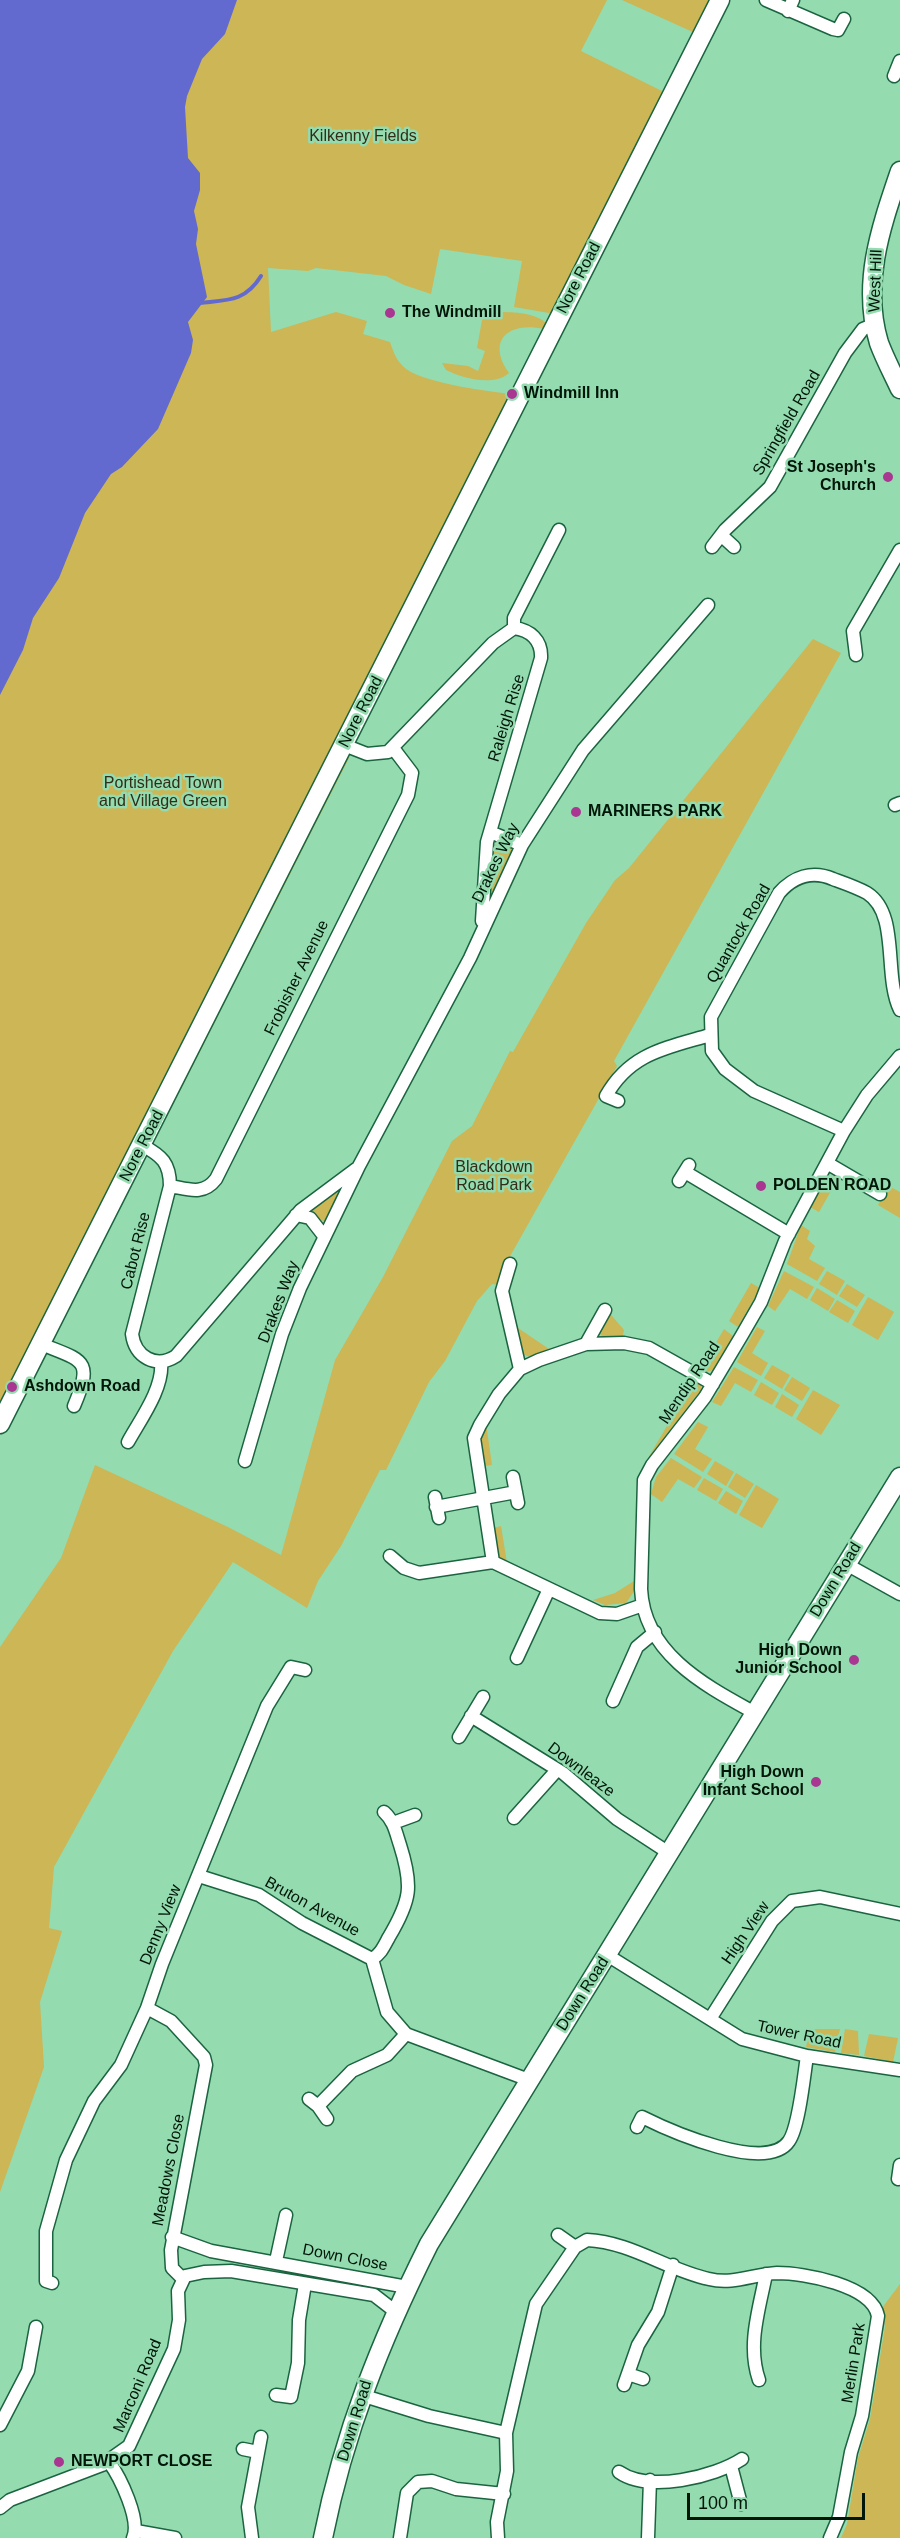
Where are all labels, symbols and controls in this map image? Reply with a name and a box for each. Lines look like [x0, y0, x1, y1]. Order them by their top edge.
park label: Kilkenny Fields [309, 127, 417, 147]
street label: Nore Road [553, 239, 605, 317]
street label: West Hill [865, 249, 887, 313]
place label: The Windmill [402, 303, 501, 323]
marker: The Windmill [383, 306, 397, 320]
street label: Springfield Road [749, 367, 825, 479]
place label: Windmill Inn [524, 384, 619, 404]
marker: Windmill Inn [505, 387, 519, 401]
place label: St Joseph's Church [787, 458, 876, 496]
marker: St Joseph's Church [881, 470, 895, 484]
street label: Raleigh Rise [485, 672, 529, 764]
street label: Nore Road [335, 673, 387, 751]
park label: Portishead Town and Village Green [99, 774, 227, 812]
place label: MARINERS PARK [588, 802, 722, 822]
marker: MARINERS PARK [569, 805, 583, 819]
street label: Drakes Way [468, 820, 524, 906]
street label: Quantock Road [703, 881, 775, 987]
street label: Frobisher Avenue [261, 917, 333, 1039]
street label: Nore Road [116, 1107, 168, 1185]
park label: Blackdown Road Park [455, 1158, 533, 1196]
place label: POLDEN ROAD [773, 1176, 891, 1196]
marker: POLDEN ROAD [754, 1179, 768, 1193]
street label: Cabot Rise [117, 1210, 155, 1292]
street label: Drakes Way [255, 1258, 303, 1346]
street label: Mendip Road [655, 1338, 725, 1428]
place label: Ashdown Road [24, 1377, 140, 1397]
marker: Ashdown Road [5, 1380, 19, 1394]
street label: Down Road [806, 1539, 866, 1621]
place label: High Down Junior School [735, 1641, 842, 1679]
marker: High Down Junior School [847, 1653, 861, 1667]
street label: Downleaze [544, 1739, 618, 1801]
place label: High Down Infant School [703, 1763, 804, 1801]
marker: High Down Infant School [809, 1775, 823, 1789]
street label: Bruton Avenue [261, 1873, 363, 1941]
street label: Denny View [136, 1882, 186, 1968]
street label: High View [718, 1898, 774, 1968]
street label: Down Road [553, 1953, 613, 2035]
street label: Tower Road [755, 2017, 843, 2053]
street label: Meadows Close [149, 2112, 189, 2228]
street label: Down Close [301, 2240, 389, 2276]
street label: Merlin Park [838, 2322, 870, 2404]
street label: Marconi Road [110, 2336, 166, 2436]
street label: Down Road [334, 2378, 376, 2464]
place label: NEWPORT CLOSE [71, 2452, 212, 2472]
marker: NEWPORT CLOSE [52, 2455, 66, 2469]
scale bar [690, 2481, 868, 2519]
text: 100 m [698, 2493, 748, 2513]

